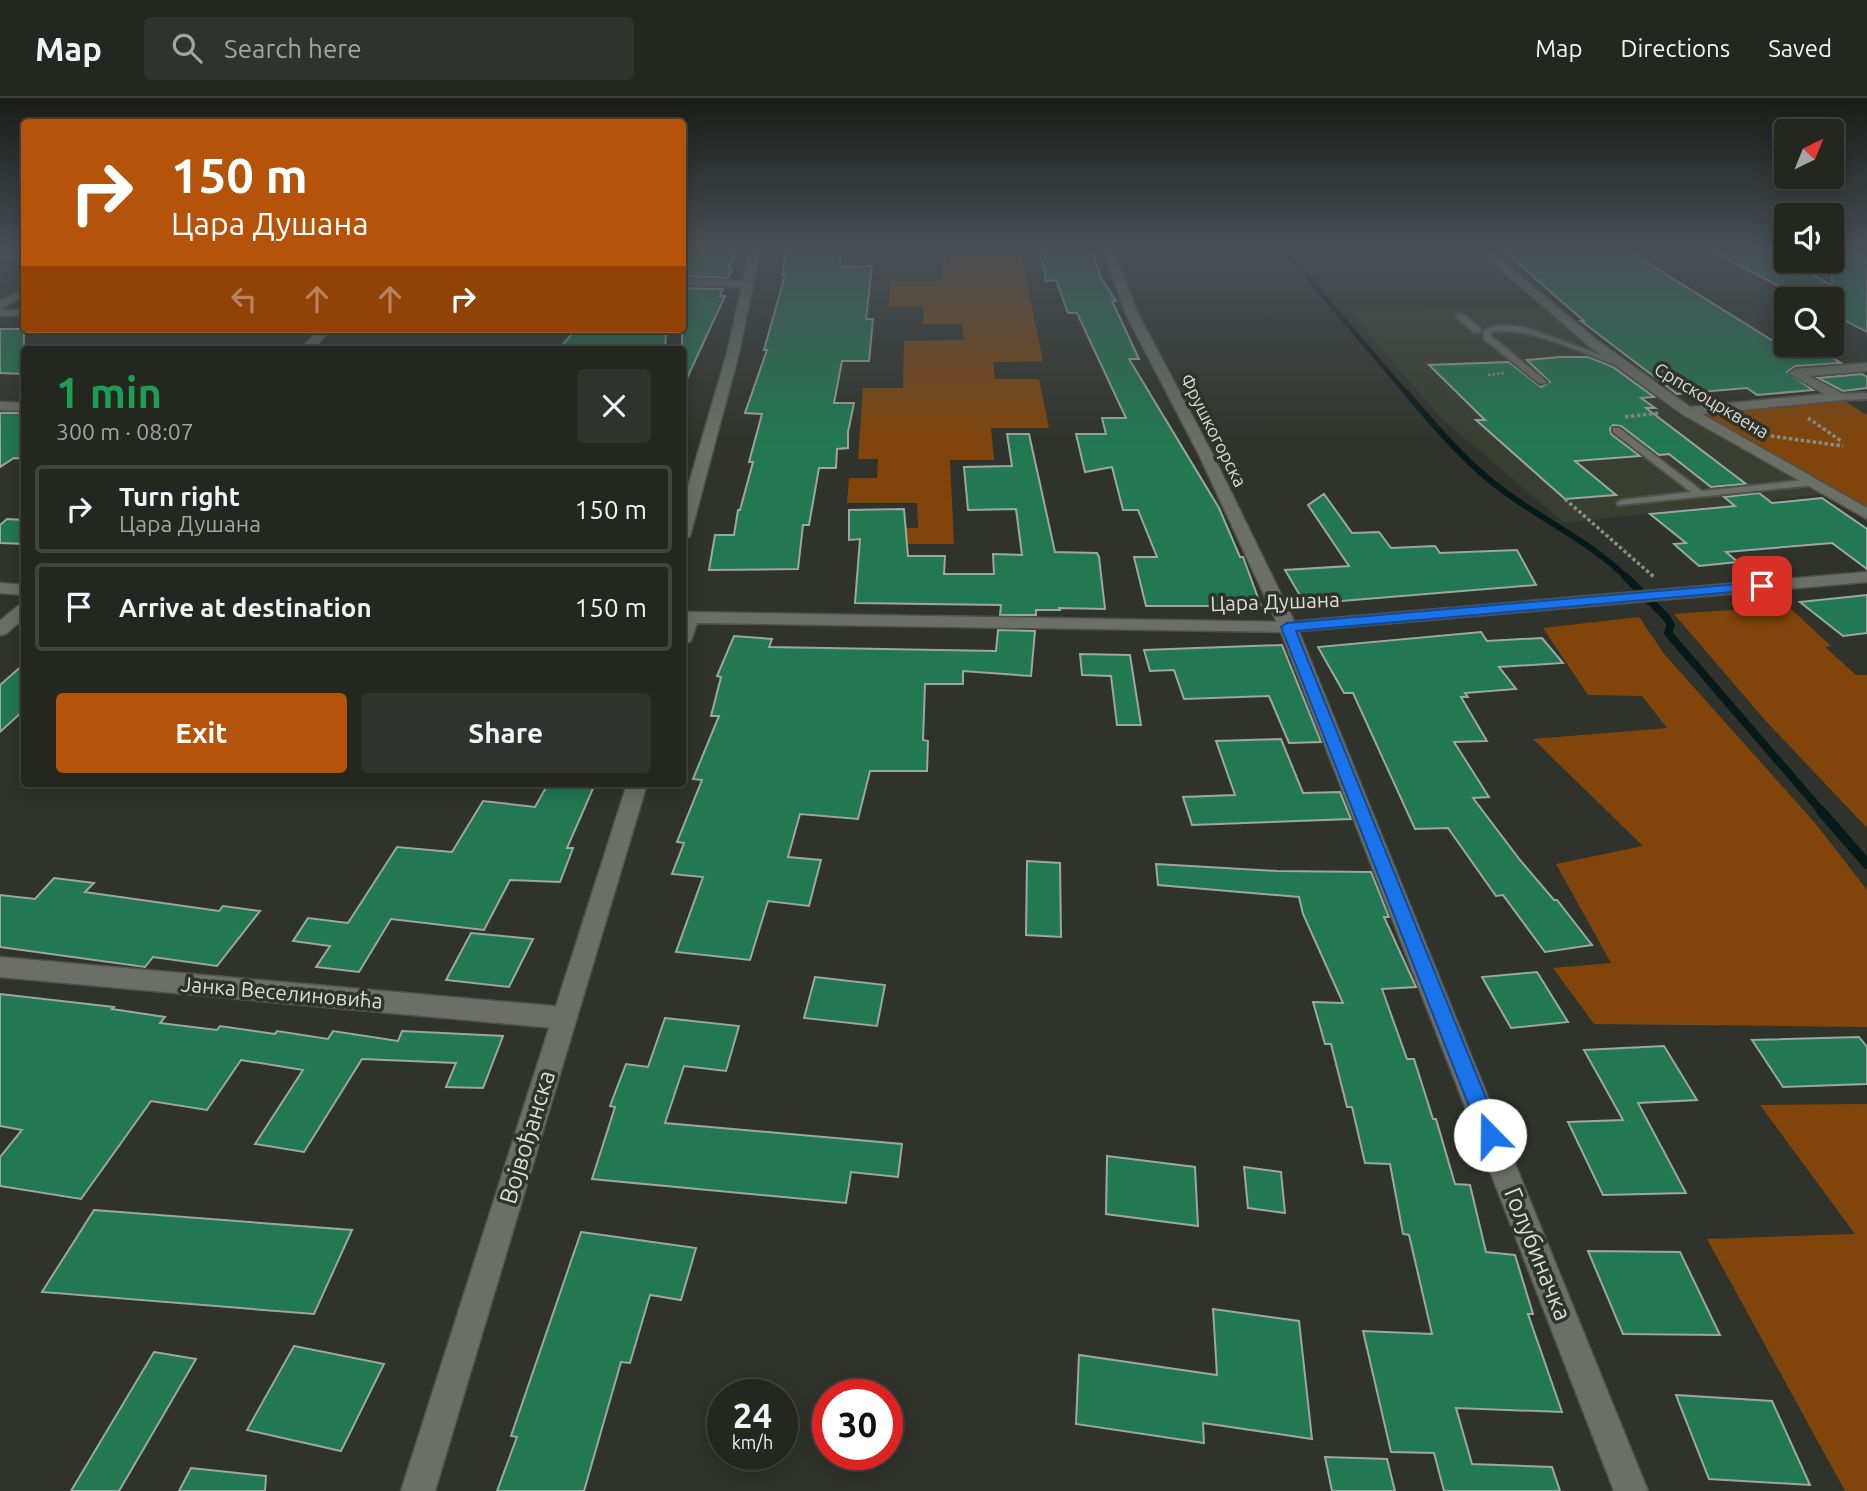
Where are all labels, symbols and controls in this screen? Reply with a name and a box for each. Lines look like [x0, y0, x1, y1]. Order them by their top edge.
search box [144, 17, 634, 80]
icon: search [168, 29, 206, 67]
text: Map [35, 30, 102, 67]
text: Search here [224, 34, 362, 63]
text: Map [1535, 35, 1582, 62]
text: Directions [1620, 35, 1730, 62]
text: Saved [1768, 35, 1832, 62]
north arrow [1774, 119, 1844, 189]
map controls [1774, 119, 1844, 357]
icon: right [56, 147, 147, 238]
text: 150 m [171, 147, 308, 202]
button: sound [1774, 203, 1844, 273]
text: Цара Душана [171, 205, 369, 241]
icon: left [225, 280, 263, 318]
icon: ahead [298, 280, 336, 318]
icon: ahead [371, 280, 409, 318]
icon: right [444, 280, 482, 318]
button: search [1774, 287, 1844, 357]
street label: Српскоцрквена [1651, 358, 1773, 442]
text: 1 min [56, 369, 162, 416]
button: close [577, 369, 651, 443]
street label: Фрушкогорска [1177, 370, 1251, 490]
text: 300 m · 08:07 [56, 419, 194, 444]
text: Turn right [119, 482, 240, 511]
icon: right [60, 490, 98, 528]
text: 150 m [575, 495, 647, 524]
text: Цара Душана [119, 511, 261, 536]
pin [1732, 556, 1792, 616]
icon: arrive [1743, 567, 1781, 605]
street label: Цара Душана [1210, 587, 1340, 615]
icon: arrive [60, 588, 98, 626]
text: Arrive at destination [119, 593, 372, 622]
text: 150 m [575, 593, 647, 622]
button: Exit [56, 693, 347, 773]
button: Share [361, 693, 651, 773]
street label: Јанка Веселиновића [180, 971, 384, 1013]
street label: Војвођанска [494, 1067, 560, 1207]
position arrow [1453, 1098, 1527, 1172]
street label: Голубиначка [1499, 1184, 1577, 1324]
speed limit sign: 30 [812, 1379, 903, 1470]
text: 24 [733, 1395, 772, 1435]
text: km/h [732, 1432, 773, 1452]

